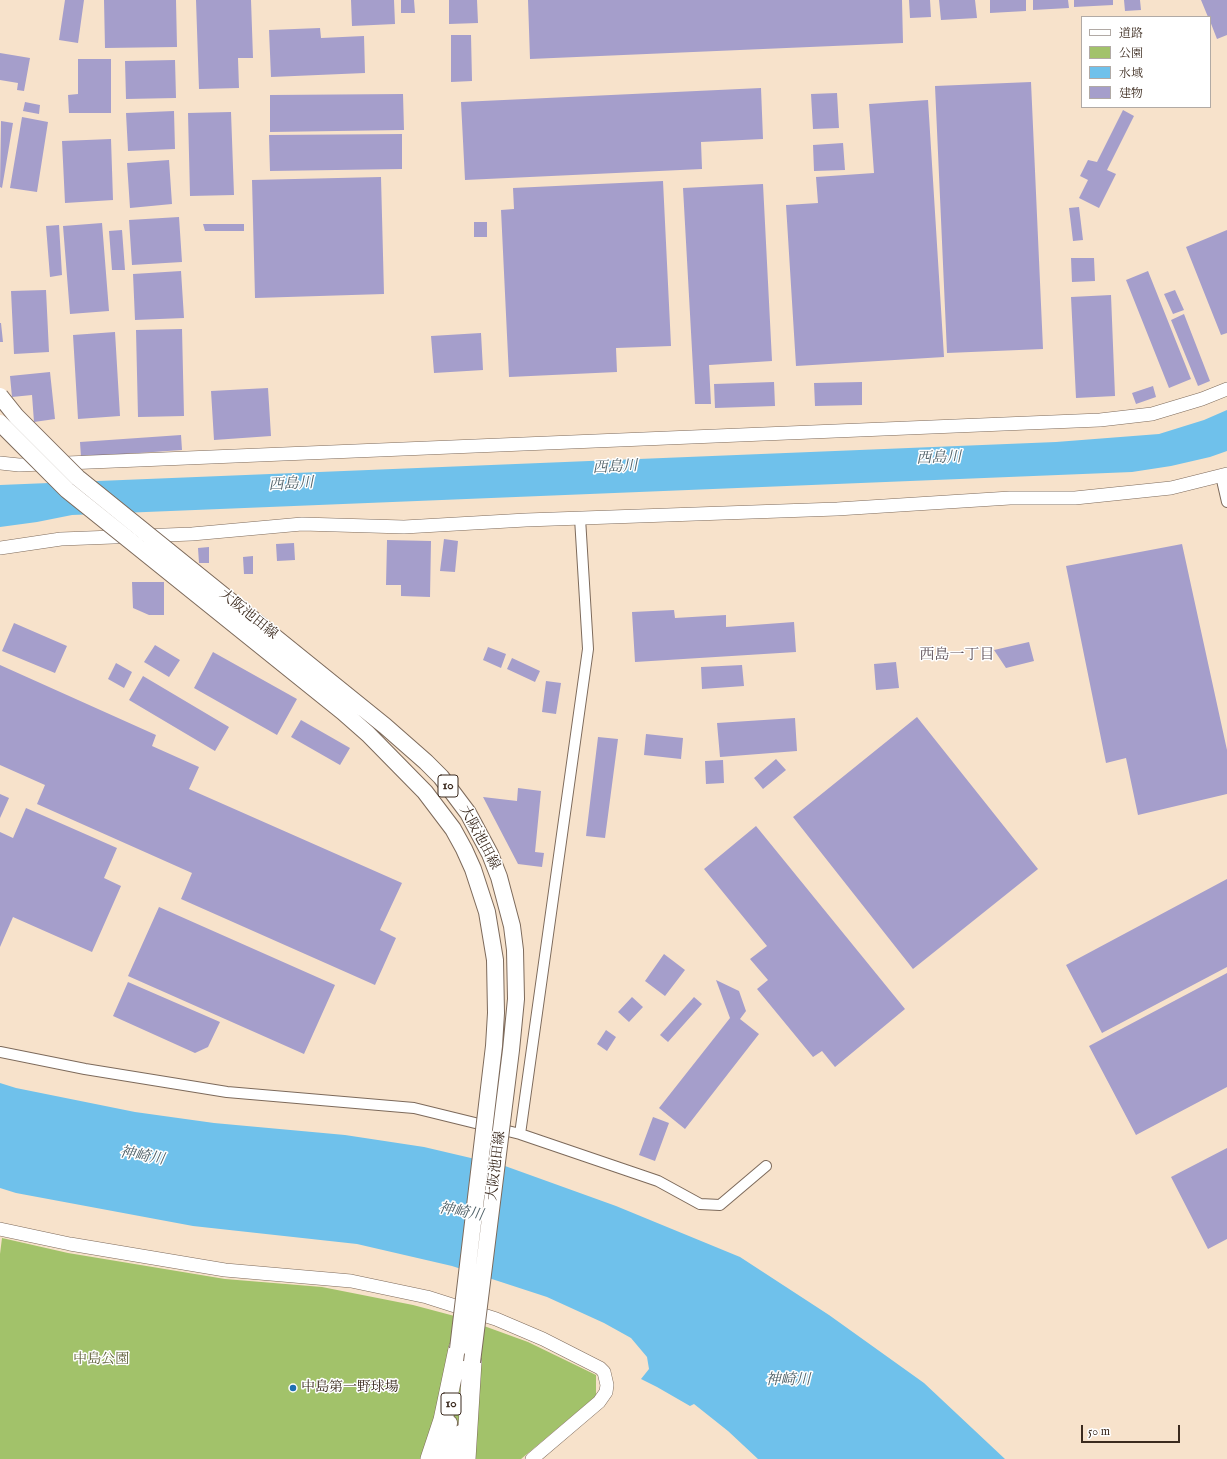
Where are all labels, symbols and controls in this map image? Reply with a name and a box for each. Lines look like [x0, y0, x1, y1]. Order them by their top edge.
legend [1081, 16, 1211, 108]
text: 道路 [1119, 26, 1143, 41]
text: 公園 [1119, 46, 1143, 61]
text: 水域 [1119, 66, 1143, 81]
text: 建物 [1119, 86, 1143, 101]
water label: 西島川 [916, 449, 962, 469]
water label: 西島川 [592, 458, 638, 478]
water label: 西島川 [268, 475, 314, 495]
street label: 大阪池田線 [216, 586, 280, 644]
district label: 西島一丁目 [920, 647, 994, 665]
road number: 10 [438, 775, 458, 797]
street label: 大阪池田線 [455, 803, 503, 873]
street label: 大阪池田線 [484, 1130, 510, 1202]
water label: 神崎川 [118, 1144, 166, 1170]
water label: 神崎川 [437, 1200, 485, 1226]
park label: 中島公園 [73, 1352, 129, 1368]
water label: 神崎川 [766, 1372, 810, 1390]
place label: 中島第一野球場 [301, 1380, 399, 1396]
marker: 中島第一野球場 [288, 1383, 298, 1393]
road number: 10 [441, 1393, 461, 1415]
scale bar [1083, 1417, 1182, 1443]
text: 50 m [1088, 1424, 1110, 1439]

